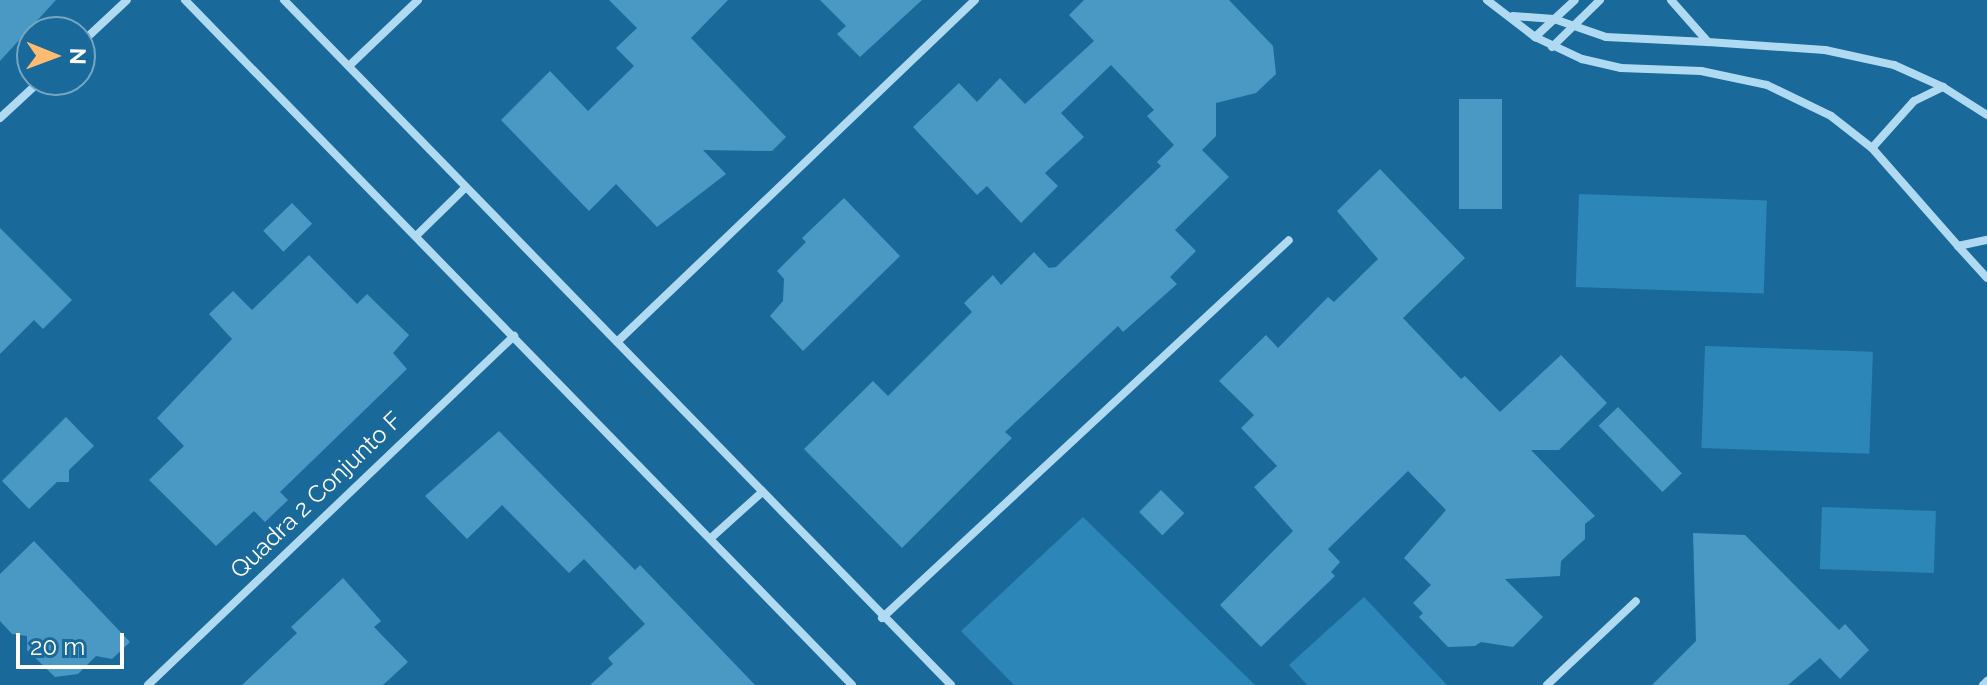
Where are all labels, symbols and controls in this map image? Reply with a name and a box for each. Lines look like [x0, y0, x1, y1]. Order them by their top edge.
north arrow [16, 16, 96, 96]
text: N [65, 48, 91, 65]
street label: Quadra 2 Conjunto F [224, 406, 408, 584]
scale bar [20, 617, 128, 667]
text: 20 m [30, 632, 85, 661]

